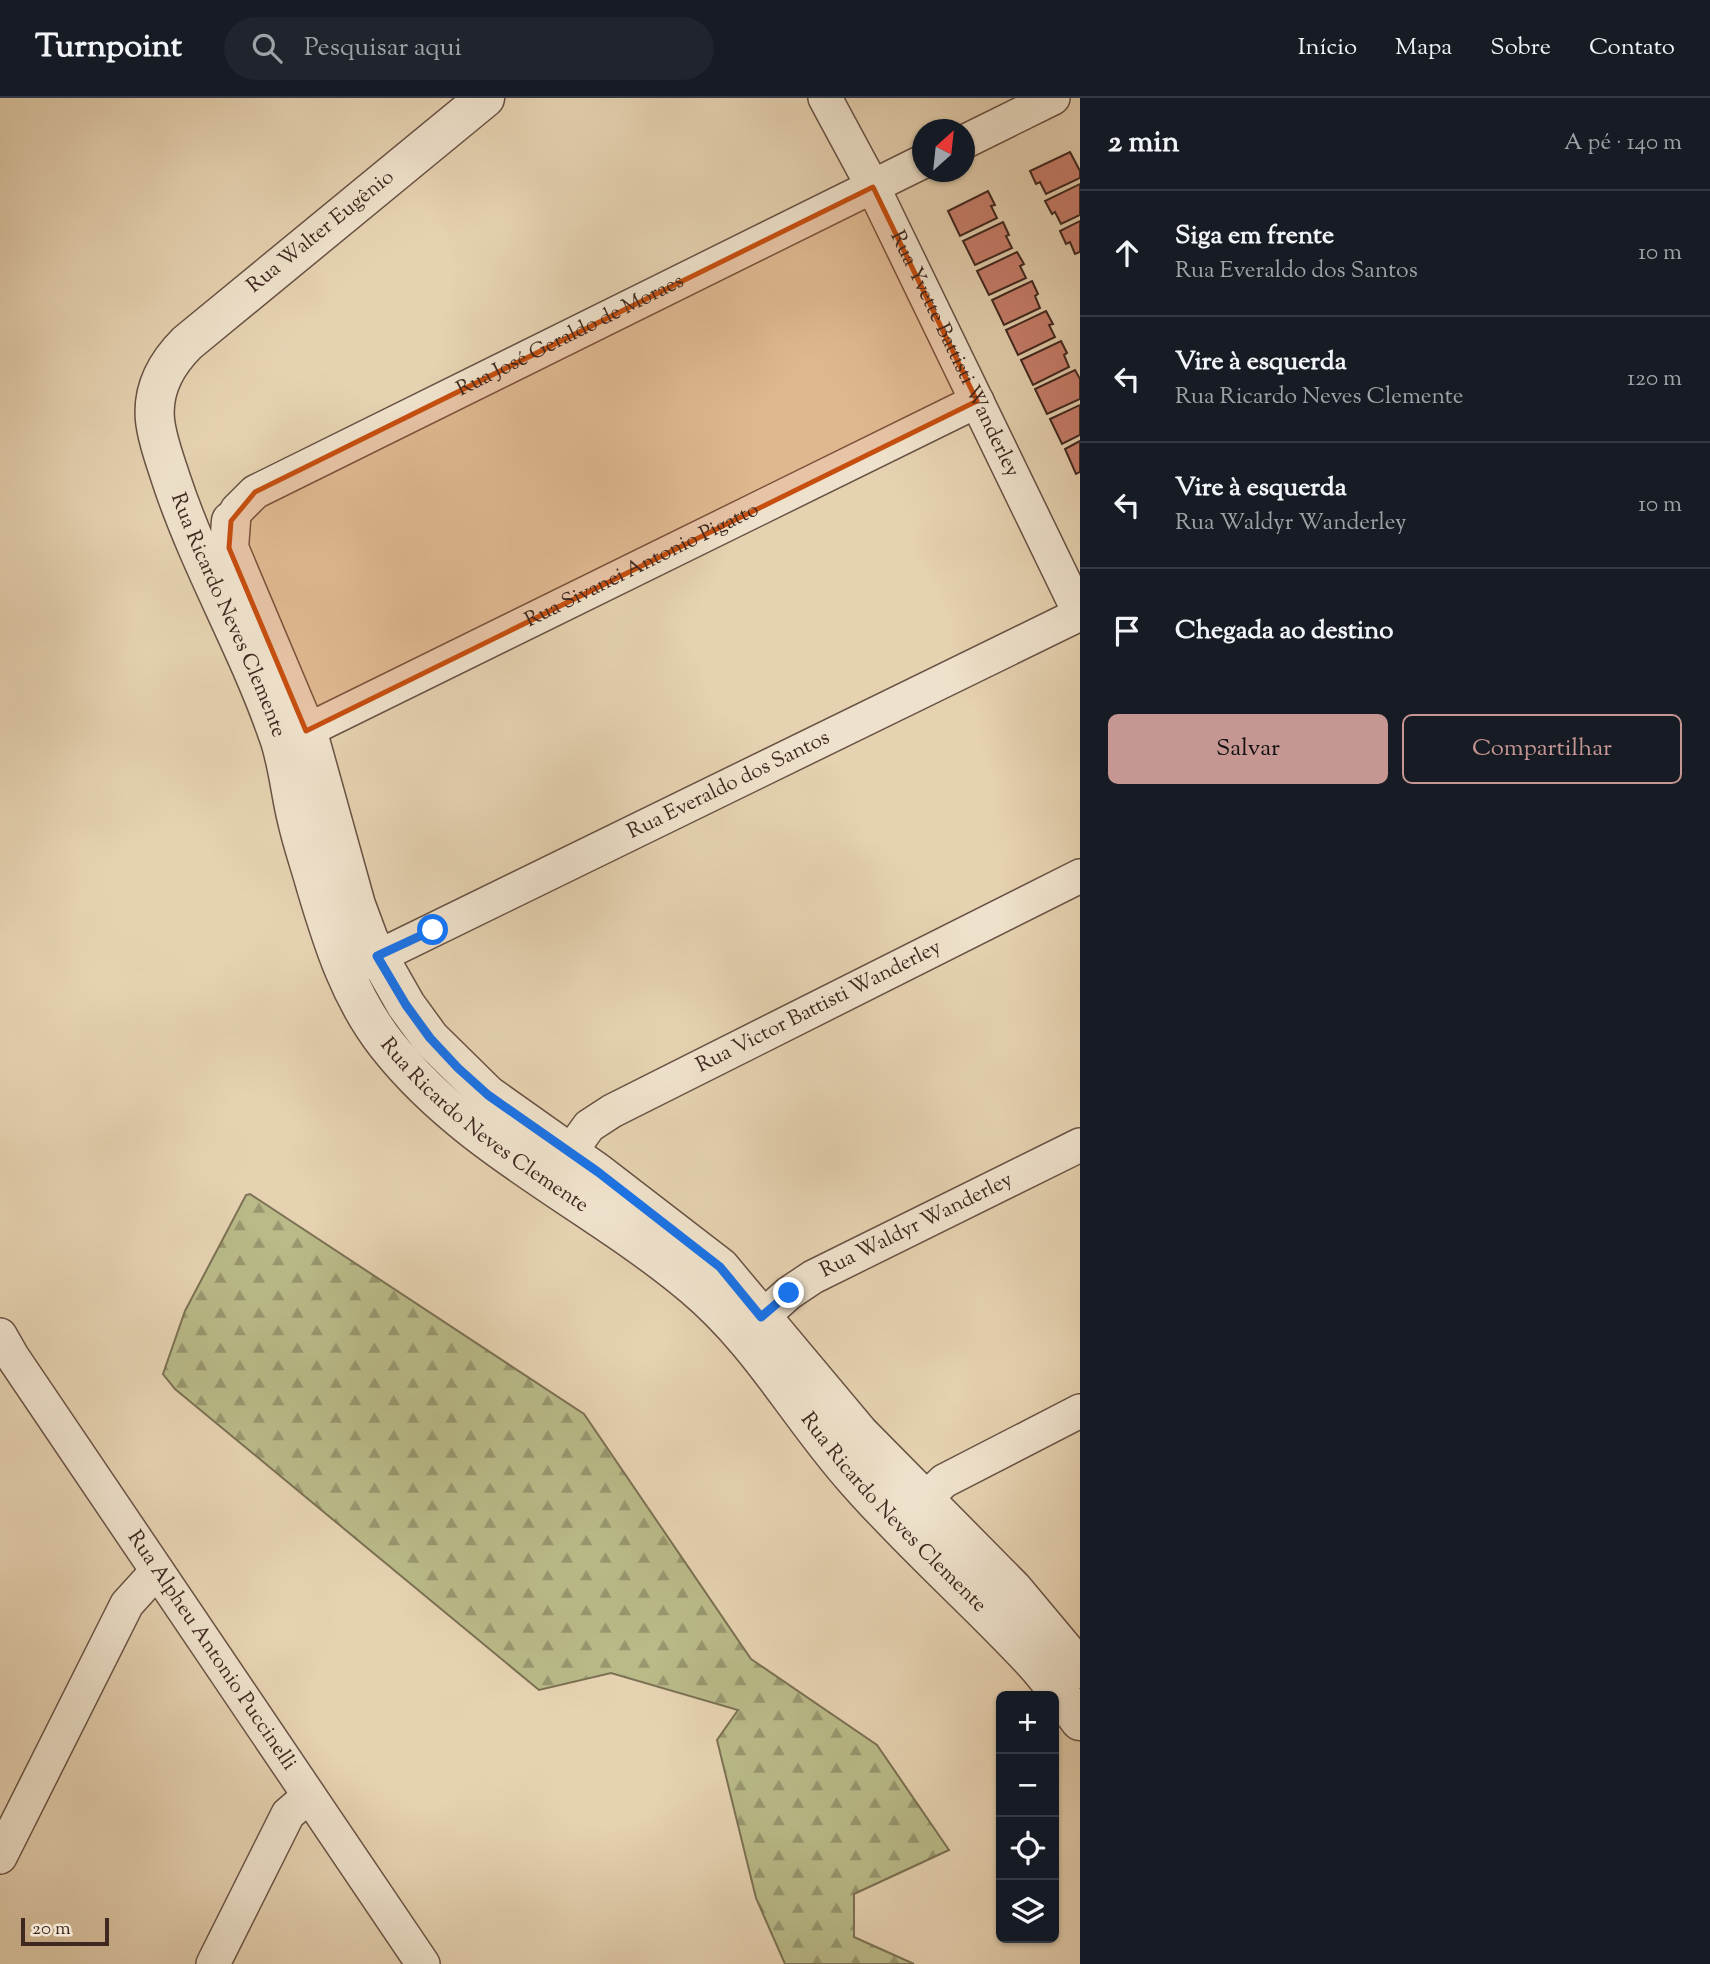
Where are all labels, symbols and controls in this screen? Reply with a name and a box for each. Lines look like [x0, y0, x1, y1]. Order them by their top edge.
search box [224, 17, 714, 80]
text: Turnpoint [35, 24, 182, 72]
icon: search [248, 29, 286, 67]
text: Pesquisar aqui [304, 30, 462, 67]
text: Início [1298, 31, 1357, 65]
text: Mapa [1395, 31, 1452, 65]
text: Sobre [1490, 31, 1551, 65]
text: Contato [1589, 31, 1675, 65]
north arrow [912, 119, 975, 182]
text: 2 min [1108, 122, 1180, 165]
text: A pé · 140 m [1564, 127, 1682, 160]
street label: Rua Walter Eugênio [241, 163, 401, 301]
text: Siga em frente [1175, 218, 1334, 255]
street label: Rua Yvette Battisti Wanderley [882, 226, 1027, 483]
icon: ahead [1108, 234, 1146, 272]
text: 10 m [1638, 237, 1682, 270]
text: Rua Everaldo dos Santos [1175, 255, 1418, 288]
street label: Rua José Geraldo de Moraes [452, 267, 689, 405]
text: Vire à esquerda [1175, 344, 1347, 381]
icon: left [1108, 360, 1146, 398]
text: 120 m [1627, 363, 1682, 396]
text: Rua Ricardo Neves Clemente [1175, 381, 1463, 414]
text: Vire à esquerda [1175, 470, 1347, 507]
icon: left [1108, 486, 1146, 524]
street label: Rua Ricardo Neves Clemente [162, 489, 293, 742]
text: 10 m [1638, 489, 1682, 522]
street label: Rua Sivanei Antonio Pigatto [520, 495, 764, 636]
text: Rua Waldyr Wanderley [1175, 507, 1407, 540]
icon: arrive [1108, 612, 1146, 650]
text: Chegada ao destino [1175, 613, 1393, 650]
button: Salvar [1108, 714, 1388, 784]
button: Compartilhar [1402, 714, 1682, 784]
street label: Rua Everaldo dos Santos [623, 723, 835, 848]
route start [417, 914, 448, 945]
street label: Rua Victor Battisti Wanderley [691, 933, 947, 1081]
street label: Rua Ricardo Neves Clemente [372, 1032, 594, 1221]
street label: Rua Waldyr Wanderley [815, 1165, 1018, 1286]
route end [773, 1277, 804, 1308]
street label: Rua Ricardo Neves Clemente [792, 1406, 993, 1620]
street label: Rua Alpheu Antonio Puccinelli [119, 1525, 303, 1777]
map controls [996, 1691, 1059, 1943]
button: + [996, 1691, 1059, 1754]
button: − [996, 1754, 1059, 1817]
button: locate [996, 1817, 1059, 1880]
button: layers [996, 1880, 1059, 1943]
scale bar [21, 1915, 108, 1947]
text: 20 m [32, 1916, 71, 1943]

